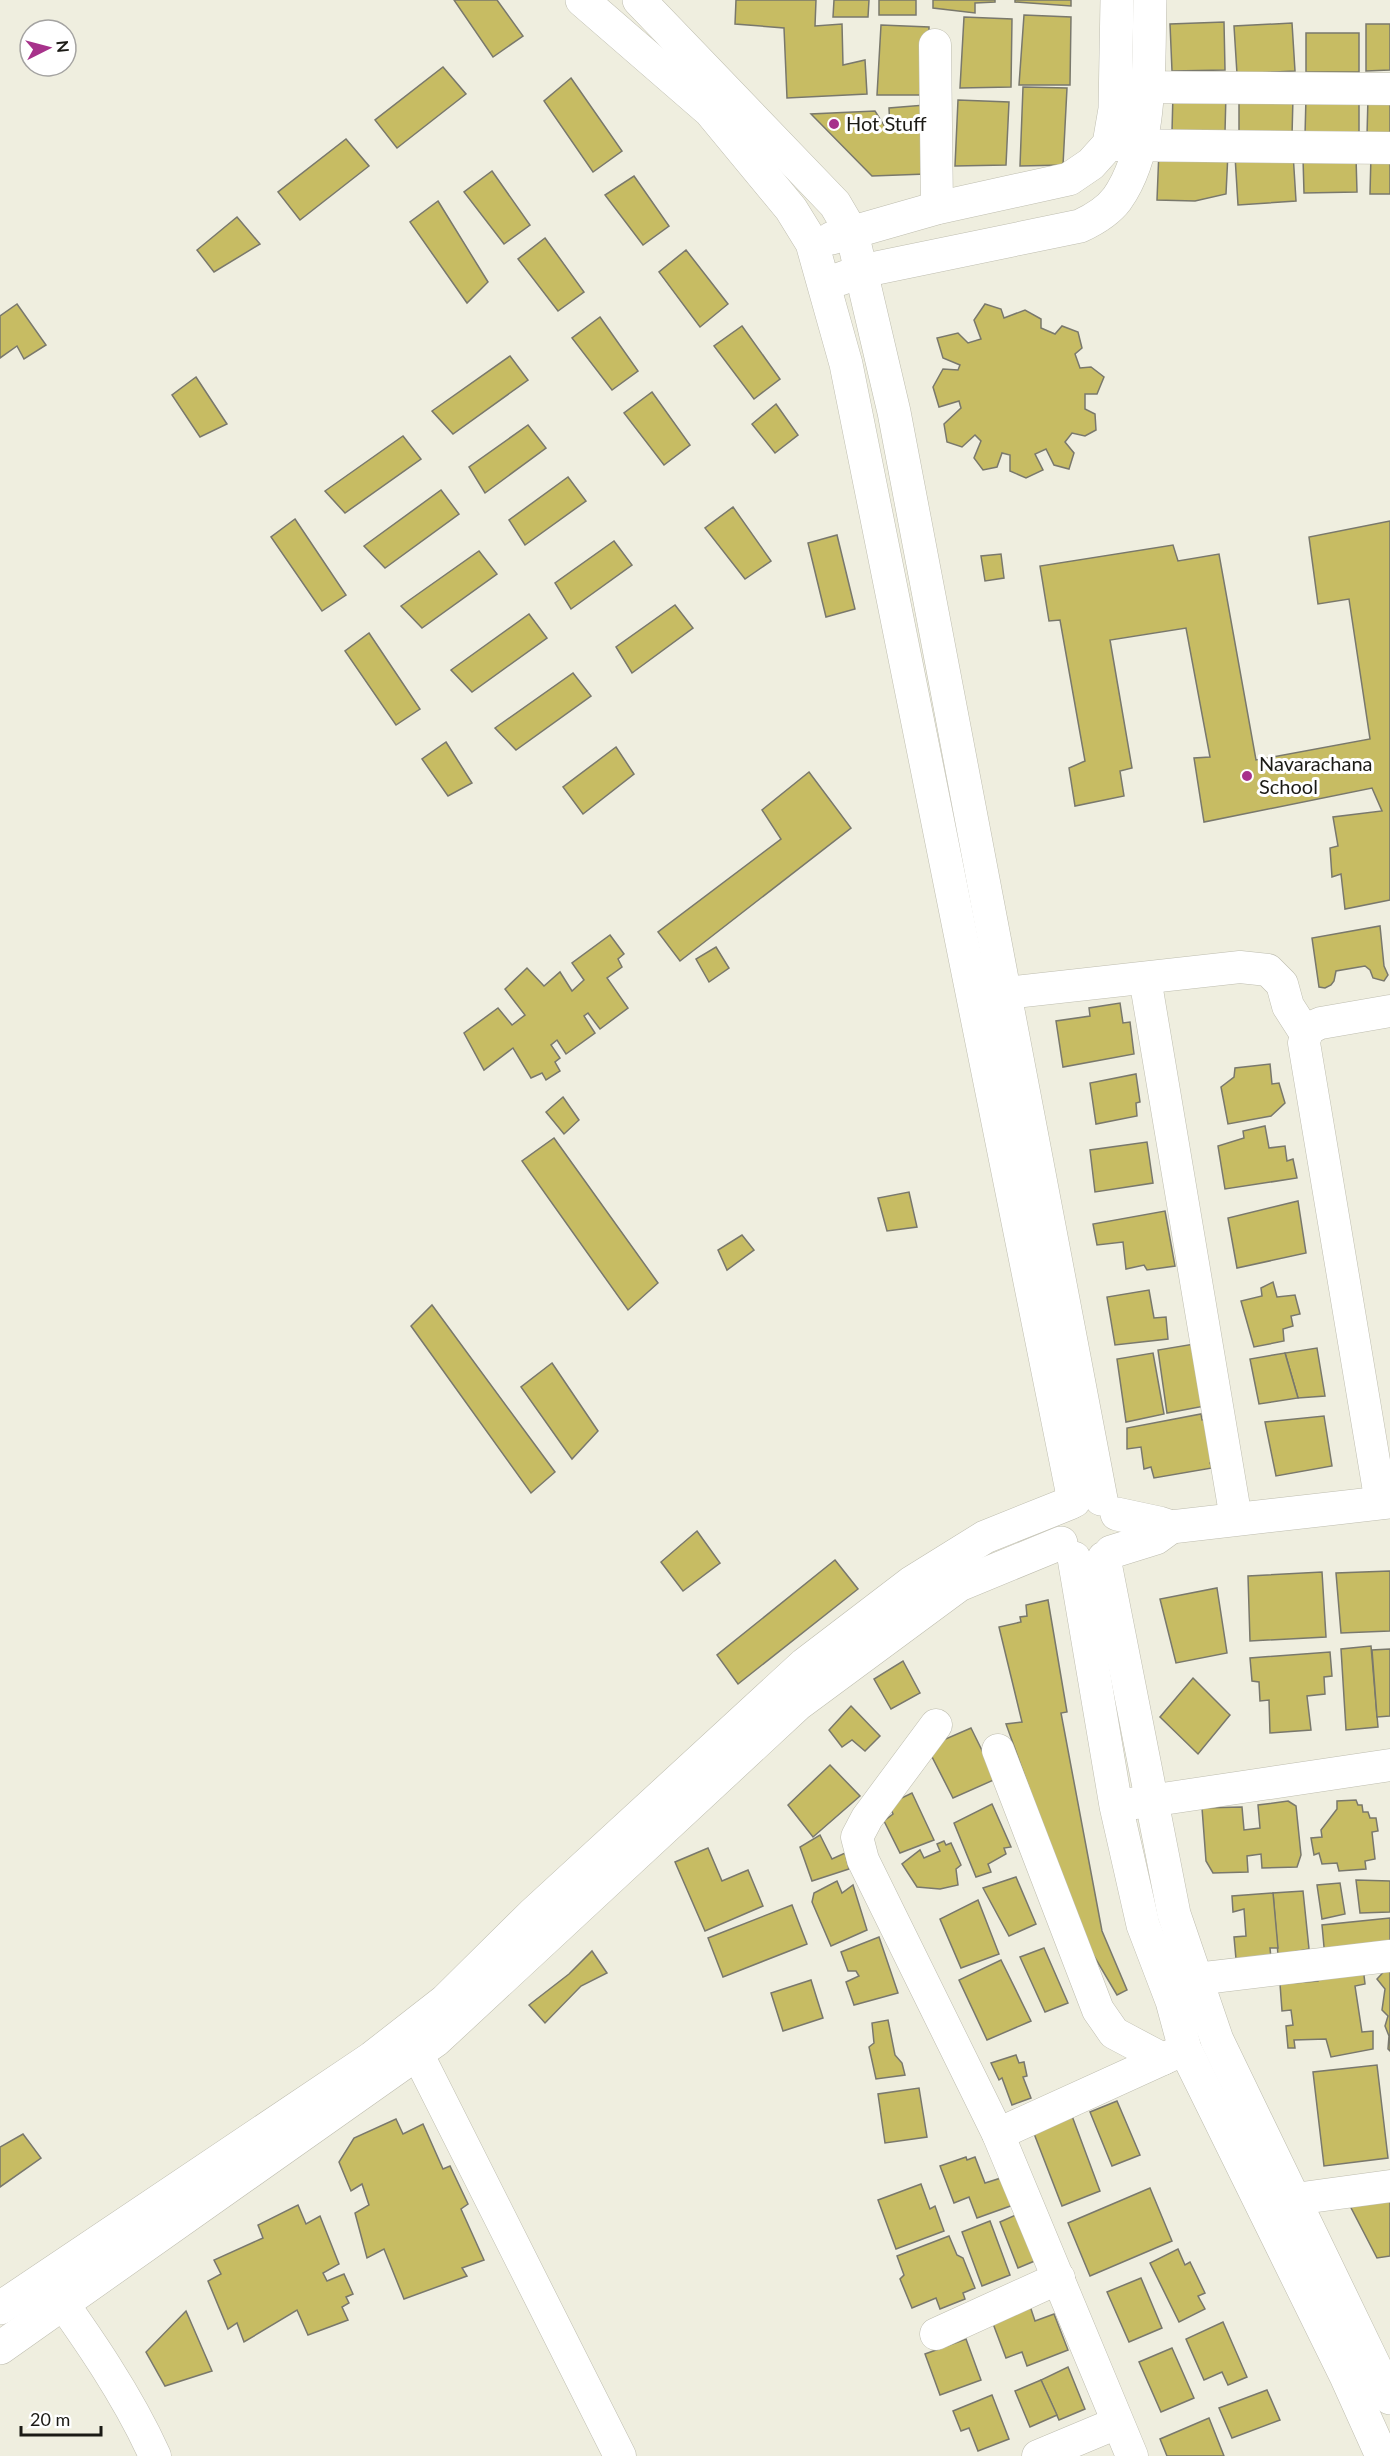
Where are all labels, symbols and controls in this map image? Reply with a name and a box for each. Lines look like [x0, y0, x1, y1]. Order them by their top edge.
north arrow [18, 18, 78, 78]
text: N [53, 39, 74, 54]
place label: Hot Stuff [846, 111, 927, 135]
marker: Hot Stuff [827, 117, 841, 131]
place label: Navarachana School [1259, 751, 1373, 798]
marker: Navarachana School [1240, 769, 1254, 783]
scale bar [21, 2399, 100, 2437]
text: 20 m [30, 2408, 70, 2430]

